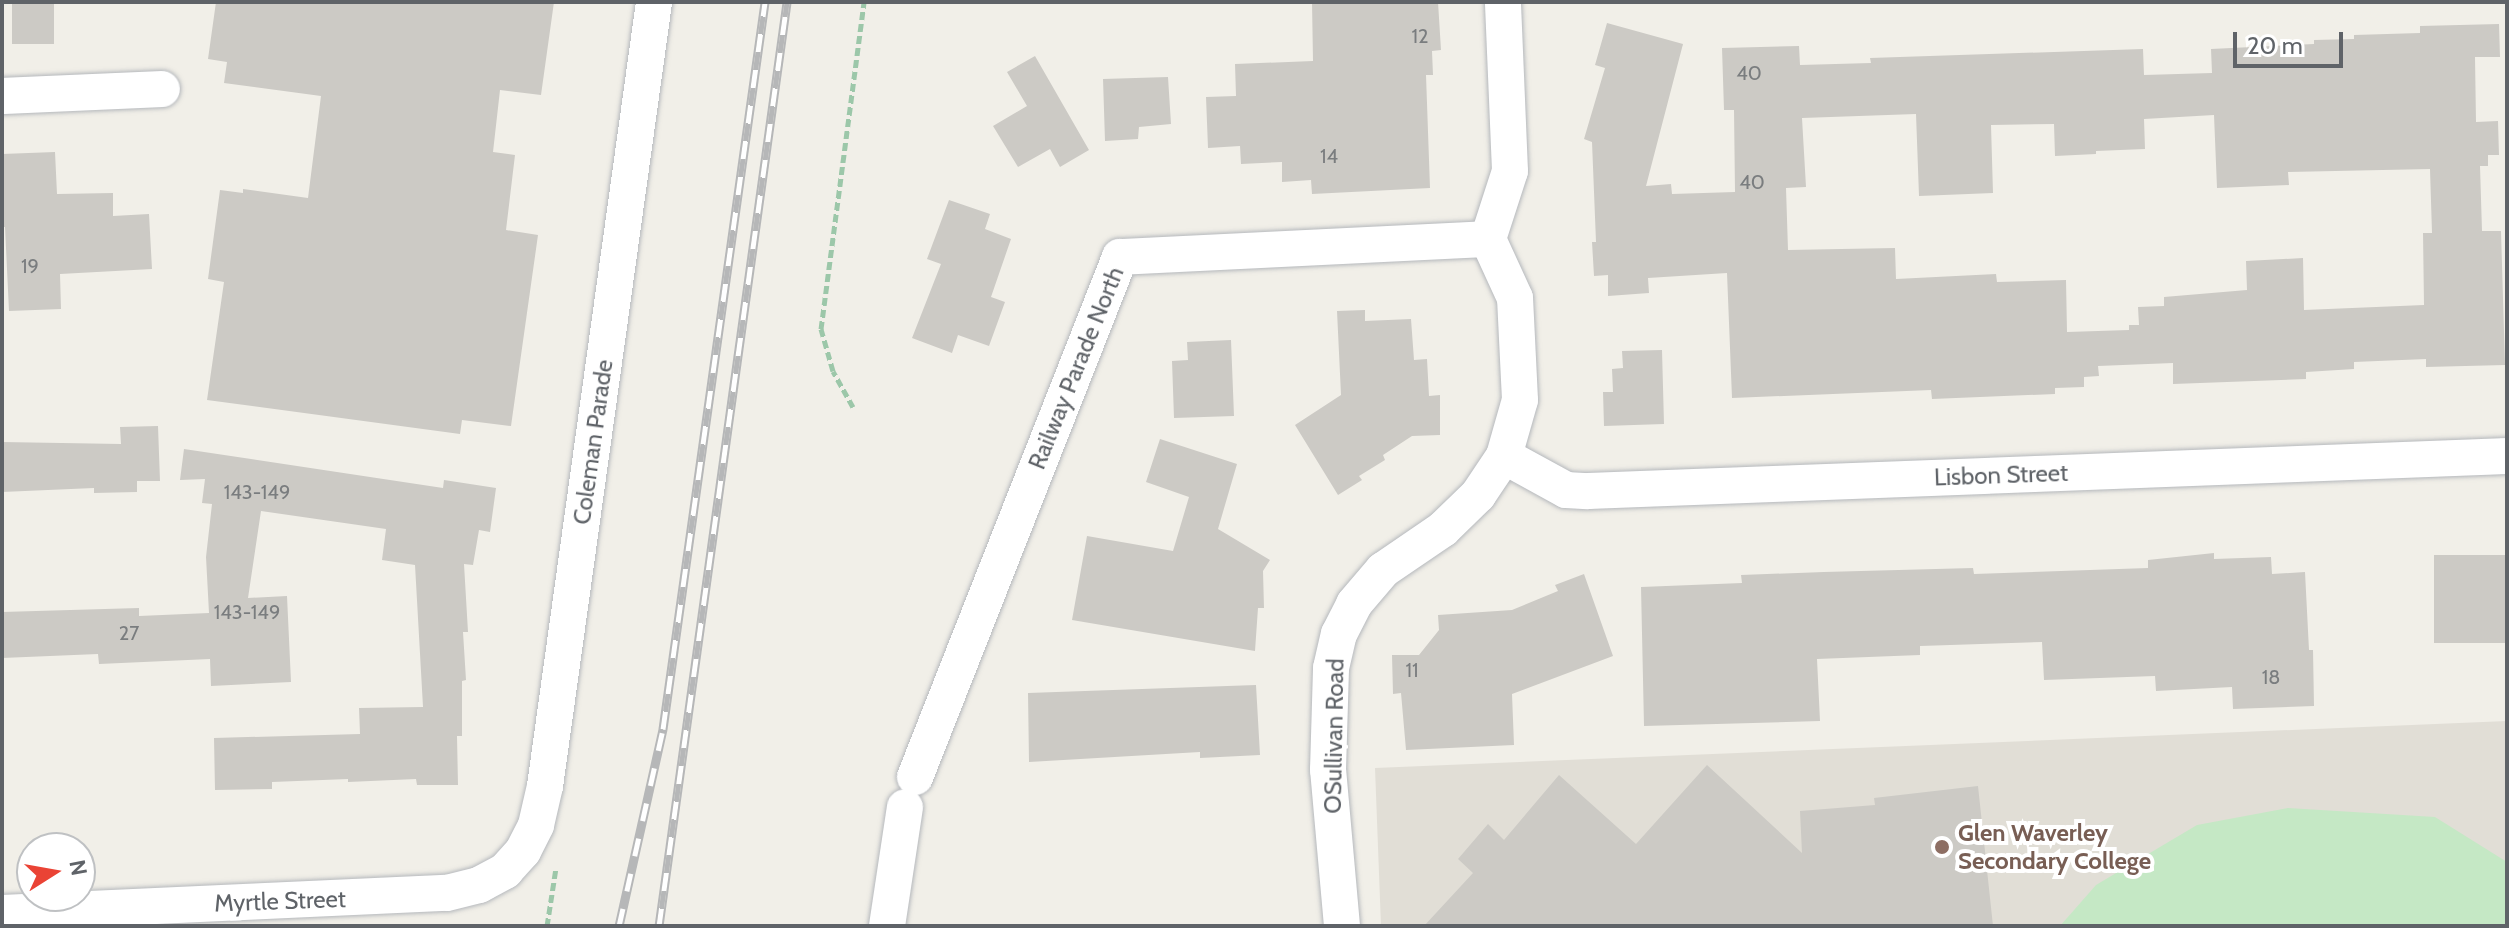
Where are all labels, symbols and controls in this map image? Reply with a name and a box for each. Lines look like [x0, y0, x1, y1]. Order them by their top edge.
scale bar [2237, 16, 2347, 66]
house number: 12 [1412, 24, 1428, 48]
text: 20 m [2247, 31, 2303, 60]
house number: 40 [1736, 61, 1762, 85]
house number: 14 [1320, 144, 1338, 168]
house number: 40 [1739, 170, 1765, 194]
house number: 19 [21, 254, 39, 278]
street label: Railway Parade North [1022, 263, 1130, 473]
street label: Coleman Parade [567, 358, 619, 526]
street label: Lisbon Street [1934, 458, 2068, 492]
house number: 143-149 [224, 480, 290, 504]
house number: 143-149 [214, 600, 280, 624]
house number: 27 [119, 621, 139, 645]
street label: OSullivan Road [1318, 658, 1350, 814]
house number: 11 [1405, 658, 1419, 682]
house number: 18 [2262, 665, 2280, 689]
place label: Glen Waverley Secondary College [1958, 819, 2151, 875]
north arrow [16, 832, 96, 912]
marker: Glen Waverley Secondary College [1933, 838, 1951, 856]
text: N [63, 857, 93, 878]
street label: Myrtle Street [214, 884, 346, 918]

